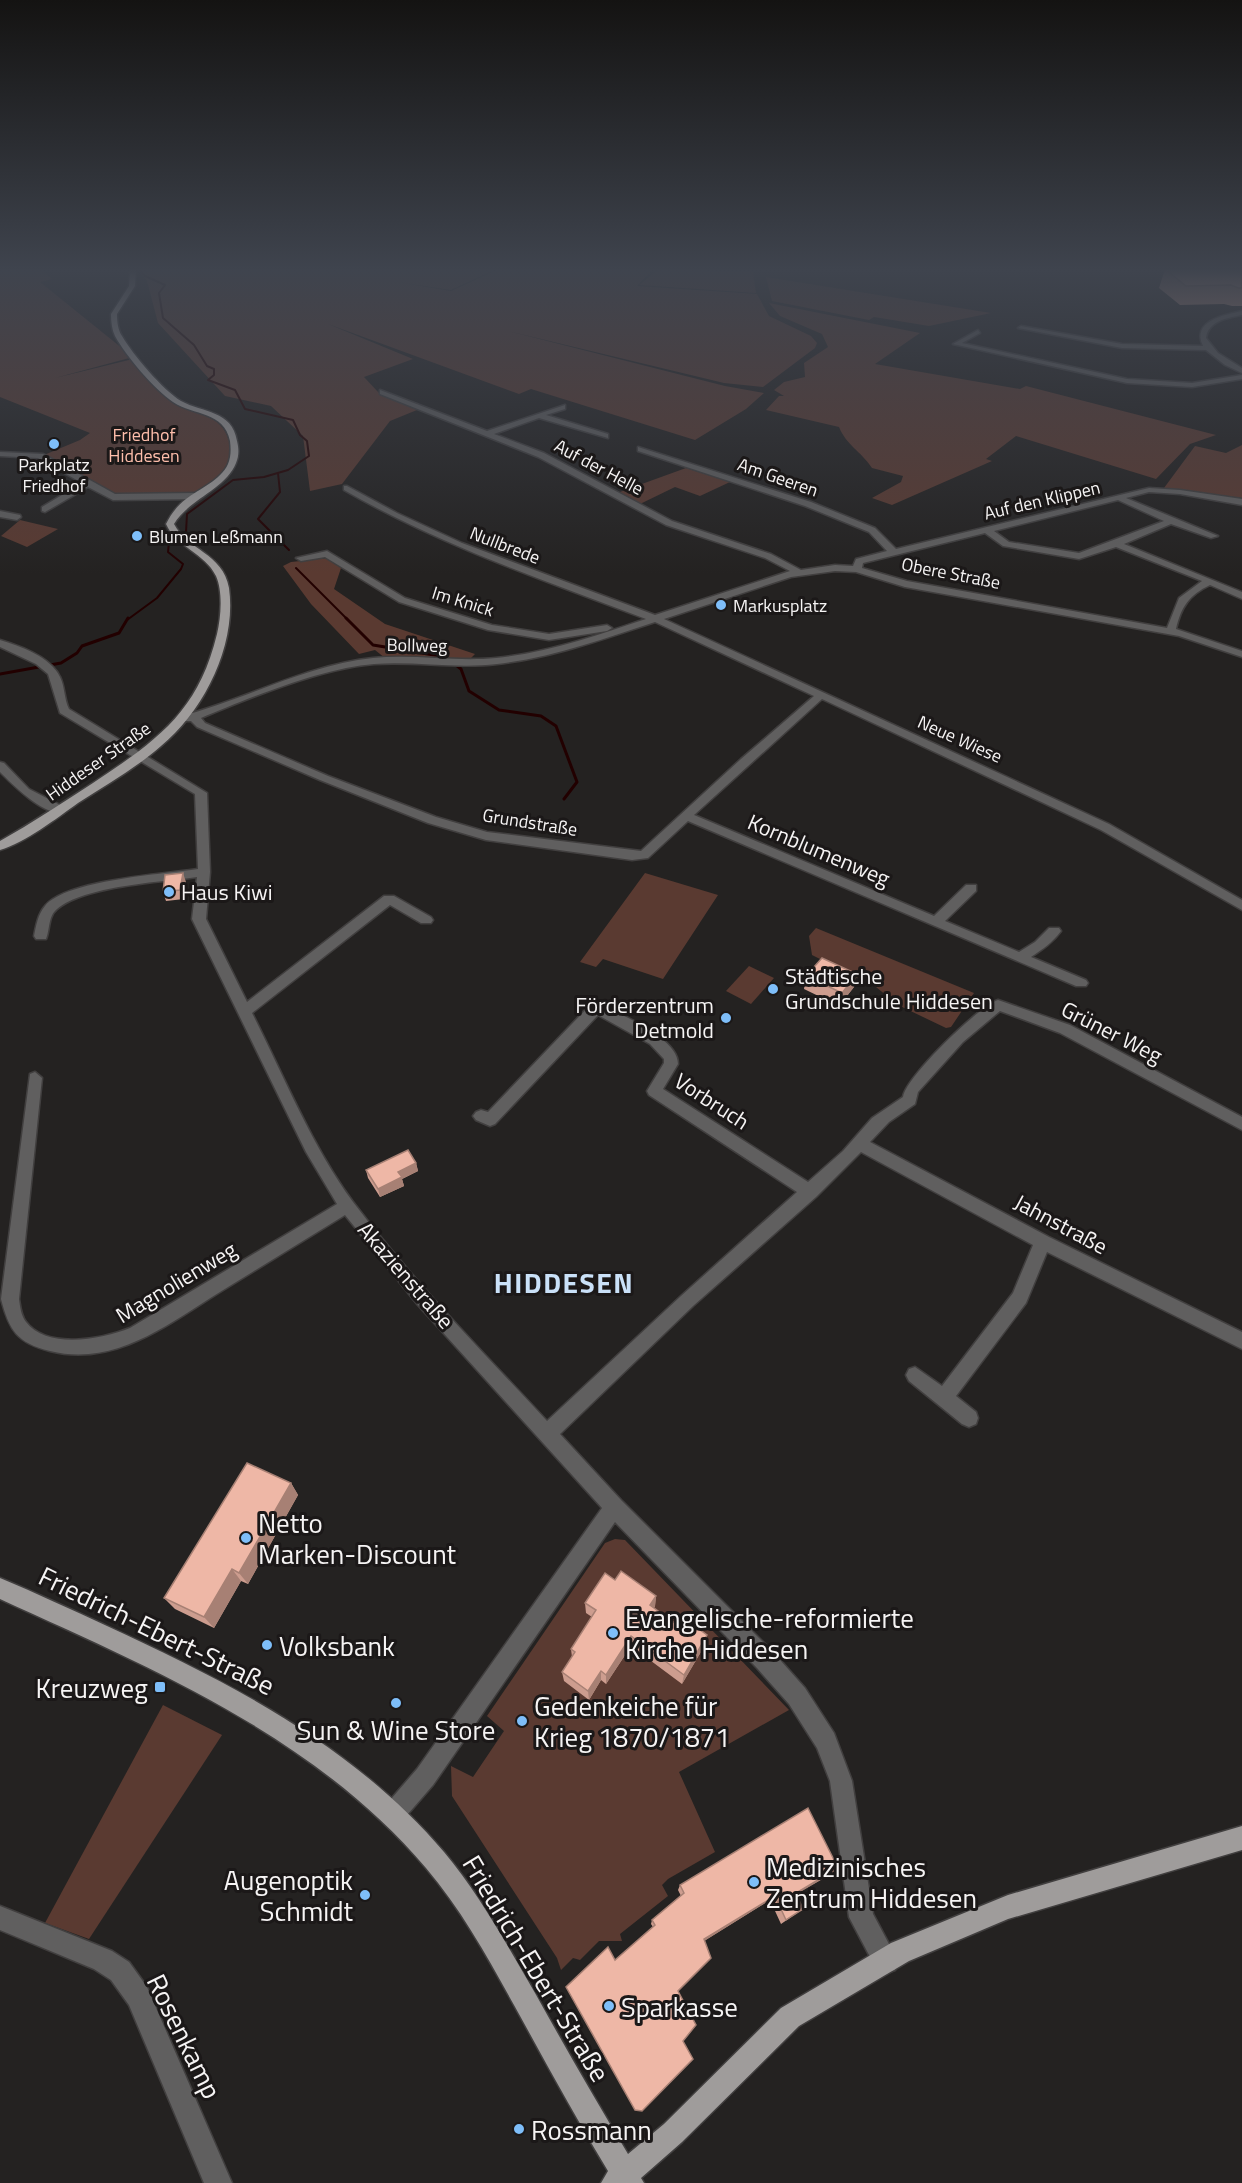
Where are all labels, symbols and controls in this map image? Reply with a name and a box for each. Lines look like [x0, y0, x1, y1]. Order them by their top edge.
park label: Friedhof Hiddesen [108, 421, 180, 469]
street label: Auf der Helle [550, 432, 648, 502]
marker: Parkplatz Friedhof [47, 437, 61, 451]
place label: Parkplatz Friedhof [18, 451, 90, 499]
street label: Am Geeren [734, 451, 822, 503]
street label: Auf den Klippen [981, 474, 1103, 526]
street label: Nullbrede [466, 519, 544, 571]
place label: Blumen Leßmann [149, 523, 283, 550]
marker: Blumen Leßmann [130, 529, 144, 543]
street label: Obere Straße [899, 550, 1003, 596]
street label: Im Knick [429, 579, 498, 623]
place label: Markusplatz [733, 592, 827, 619]
marker: Markusplatz [714, 598, 728, 612]
street label: Bollweg [386, 631, 448, 659]
street label: Neue Wiese [913, 708, 1007, 770]
street label: Hiddeser Straße [40, 715, 156, 807]
street label: Grundstraße [481, 801, 579, 843]
street label: Kornblumenweg [742, 805, 896, 895]
place label: Haus Kiwi [181, 875, 273, 909]
marker: Haus Kiwi [162, 885, 176, 899]
place label: Städtische Grundschule Hiddesen [785, 959, 993, 1018]
marker: Städtische Grundschule Hiddesen [766, 982, 780, 996]
place label: Förderzentrum Detmold [575, 988, 714, 1047]
street label: Grüner Weg [1055, 992, 1169, 1072]
marker: Förderzentrum Detmold [719, 1011, 733, 1025]
street label: Vorbruch [668, 1064, 756, 1138]
street label: Jahnstraße [1008, 1185, 1114, 1263]
street label: Akazienstraße [350, 1214, 462, 1336]
street label: Magnolienweg [109, 1232, 243, 1332]
district label: HIDDESEN [494, 1261, 634, 1304]
place label: Netto Marken-Discount [258, 1502, 457, 1574]
marker: Netto Marken-Discount [239, 1531, 253, 1545]
street label: Friedrich-Ebert-Straße [32, 1555, 282, 1705]
place label: Evangelische-reformierte Kirche Hiddesen [625, 1597, 914, 1669]
place label: Volksbank [279, 1625, 395, 1666]
marker: Evangelische-reformierte Kirche Hiddesen [606, 1626, 620, 1640]
marker: Volksbank [260, 1638, 274, 1652]
place label: Kreuzweg [35, 1667, 148, 1708]
marker: Kreuzweg [153, 1680, 167, 1694]
place label: Gedenkeiche für Krieg 1870/1871 [534, 1685, 730, 1757]
marker: Sun & Wine Store [389, 1696, 403, 1710]
place label: Sun & Wine Store [297, 1709, 495, 1750]
marker: Gedenkeiche für Krieg 1870/1871 [515, 1714, 529, 1728]
place label: Medizinisches Zentrum Hiddesen [766, 1846, 977, 1918]
street label: Friedrich-Ebert-Straße [453, 1847, 621, 2089]
place label: Augenoptik Schmidt [224, 1859, 354, 1931]
marker: Medizinisches Zentrum Hiddesen [747, 1875, 761, 1889]
marker: Augenoptik Schmidt [358, 1888, 372, 1902]
street label: Rosenkamp [137, 1967, 233, 2105]
place label: Sparkasse [621, 1986, 738, 2027]
marker: Sparkasse [602, 1999, 616, 2013]
place label: Rossmann [531, 2109, 652, 2150]
marker: Rossmann [512, 2122, 526, 2136]

